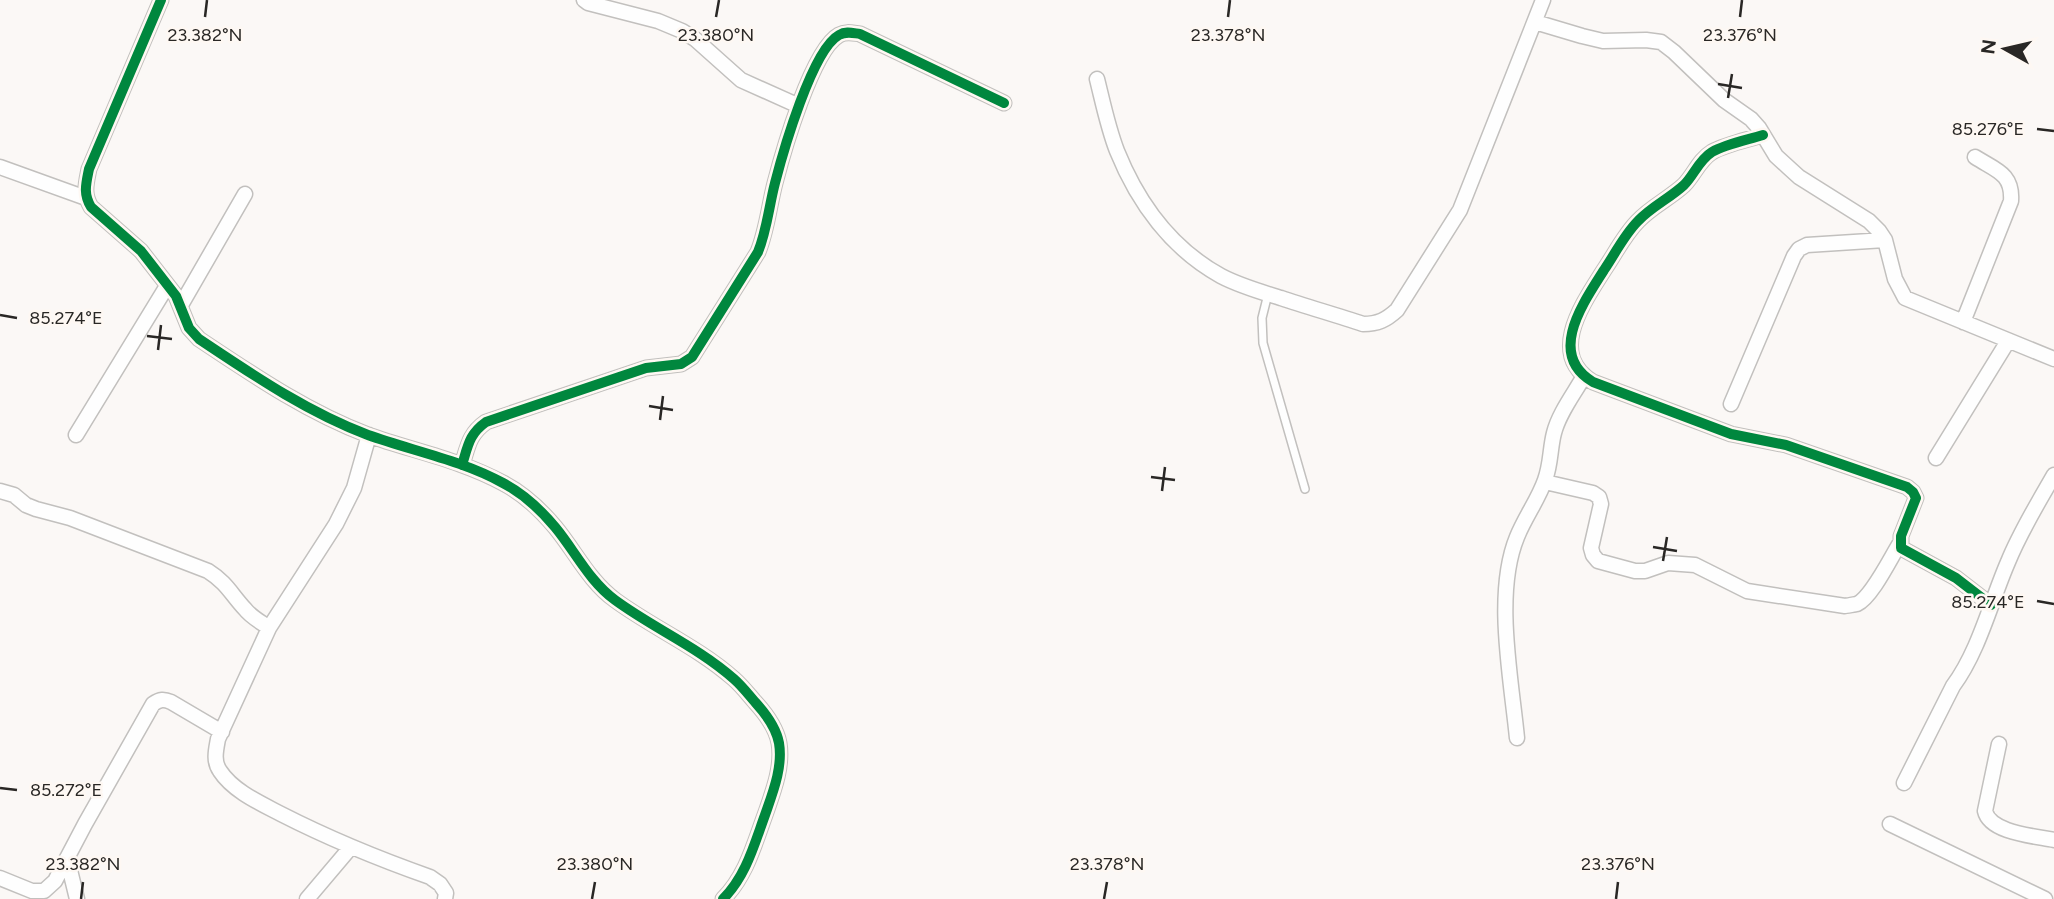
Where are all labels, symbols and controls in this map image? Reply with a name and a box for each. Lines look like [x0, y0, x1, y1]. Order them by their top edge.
north arrow [1970, 14, 2040, 84]
text: 23.382°N [167, 24, 243, 46]
text: 23.380°N [678, 24, 754, 46]
text: 23.378°N [1191, 24, 1265, 46]
text: 23.376°N [1703, 24, 1777, 46]
text: N [1976, 38, 2001, 56]
text: 85.276°E [1952, 118, 2024, 140]
text: 85.274°E [29, 307, 103, 329]
text: 85.274°E [1951, 591, 2025, 613]
text: 85.272°E [30, 779, 102, 801]
text: 23.382°N [45, 853, 121, 875]
text: 23.380°N [557, 853, 633, 875]
text: 23.378°N [1070, 853, 1144, 875]
text: 23.376°N [1581, 853, 1655, 875]

